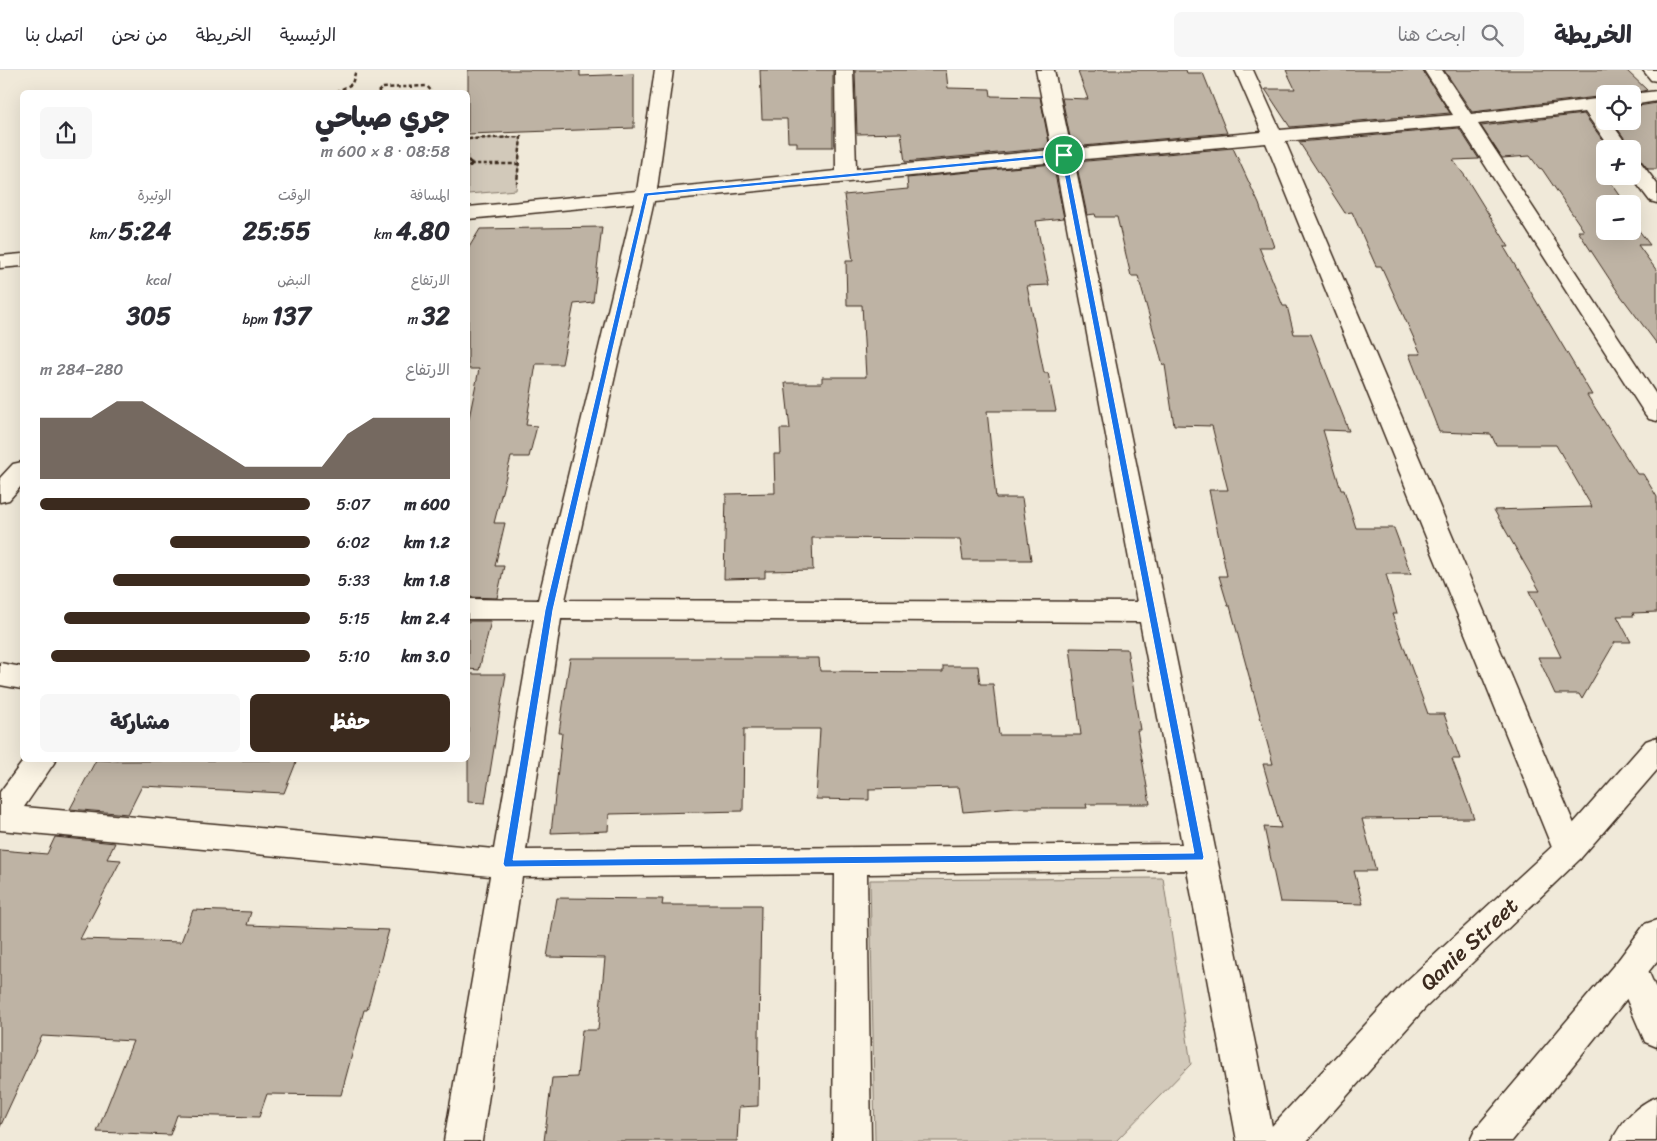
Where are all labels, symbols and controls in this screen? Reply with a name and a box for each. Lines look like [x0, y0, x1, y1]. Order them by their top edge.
search box [1174, 12, 1524, 57]
text: الخريطة [1554, 14, 1632, 56]
text: ابحث هنا [1397, 18, 1466, 51]
text: اتصل بنا [25, 19, 84, 51]
text: من نحن [112, 19, 168, 51]
text: الخريطة [196, 19, 252, 51]
text: الرئيسية [280, 19, 336, 51]
icon: search [1478, 21, 1506, 49]
map controls [1596, 85, 1641, 240]
button: locate [1596, 85, 1641, 130]
text: جري صباحي [315, 93, 450, 142]
button: share [40, 107, 92, 159]
pin [1043, 134, 1085, 176]
text: 08:58 · 8 × 600 m [321, 137, 450, 166]
button: + [1596, 140, 1641, 185]
icon: arrive [1050, 141, 1078, 169]
text: الوتيرة [138, 183, 171, 208]
text: الوقت [278, 183, 311, 208]
text: المسافة [410, 183, 450, 208]
button: − [1596, 195, 1641, 240]
text: 5:24 [118, 208, 171, 253]
text: 25:55 [243, 208, 311, 253]
text: 4.80 [396, 208, 450, 253]
text: /km [90, 222, 118, 247]
text: km [374, 222, 396, 247]
text: kcal [146, 268, 171, 293]
text: النبض [277, 268, 311, 293]
text: الارتفاع [411, 268, 450, 293]
text: 305 [127, 293, 171, 338]
text: 137 [272, 293, 311, 338]
text: 32 [422, 293, 450, 338]
text: bpm [242, 307, 272, 332]
text: m [407, 307, 422, 332]
text: 280–284 m [40, 355, 123, 384]
text: الارتفاع [405, 355, 450, 384]
text: 5:07 [336, 490, 370, 519]
text: 600 m [404, 490, 450, 519]
text: 6:02 [337, 528, 370, 557]
text: 1.2 km [404, 528, 450, 557]
text: 5:33 [338, 566, 370, 595]
text: 1.8 km [404, 566, 450, 595]
text: 5:15 [339, 604, 370, 633]
text: 2.4 km [401, 604, 450, 633]
text: 5:10 [338, 642, 370, 671]
text: 3.0 km [401, 642, 450, 671]
button: مشاركة [40, 694, 240, 752]
button: حفظ [250, 694, 450, 752]
street label: Qanie Street [1410, 887, 1528, 1001]

